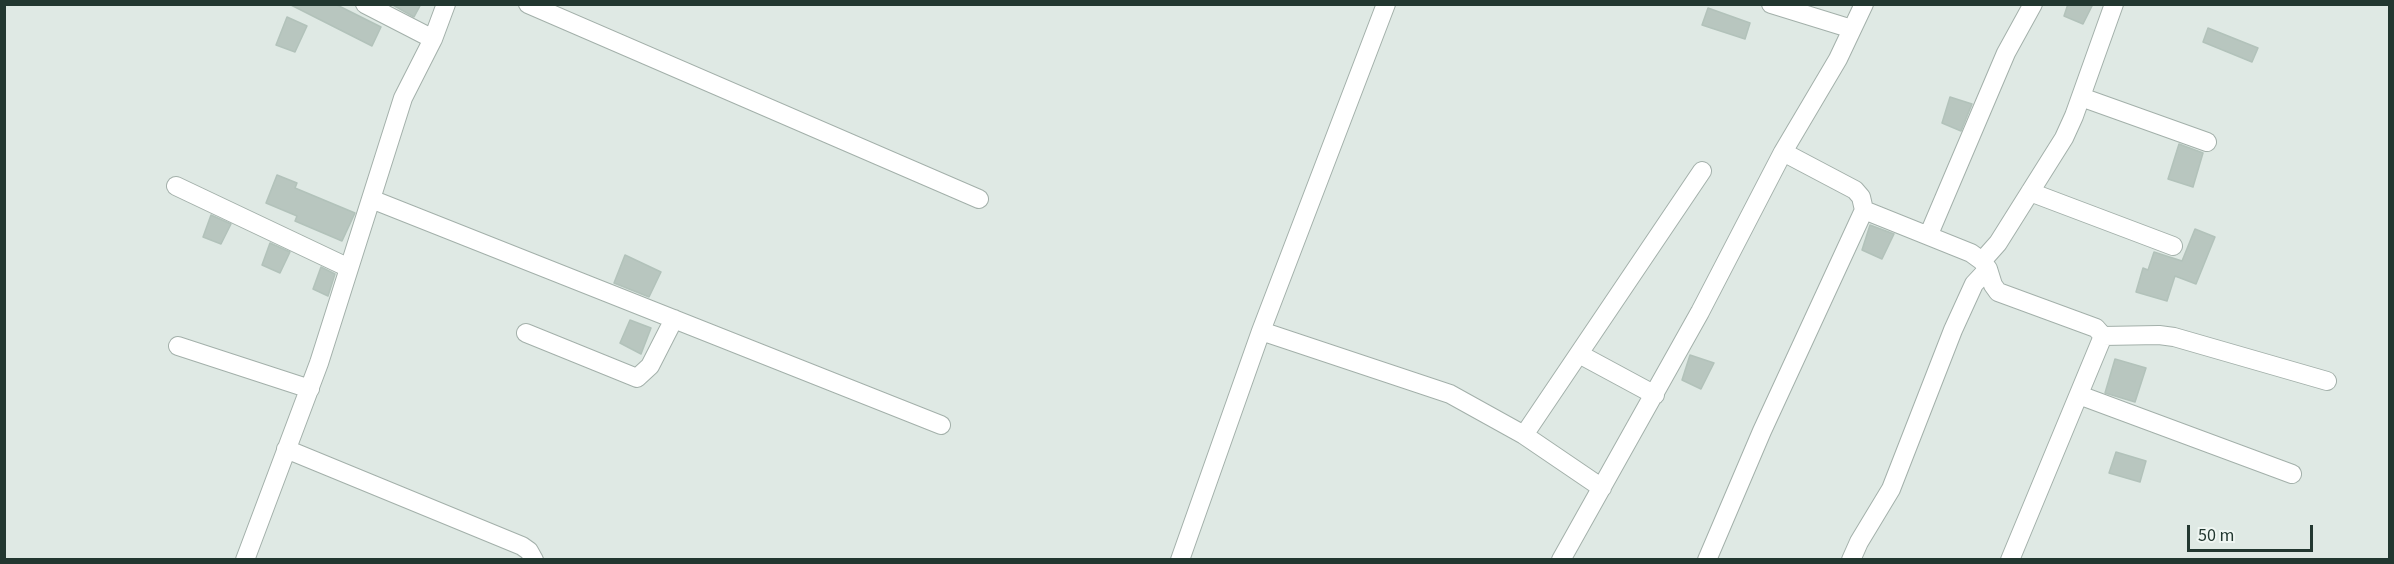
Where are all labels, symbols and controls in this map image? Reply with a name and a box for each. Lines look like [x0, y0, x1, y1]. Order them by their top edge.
scale bar [2190, 513, 2316, 551]
text: 50 m [2198, 523, 2234, 548]

